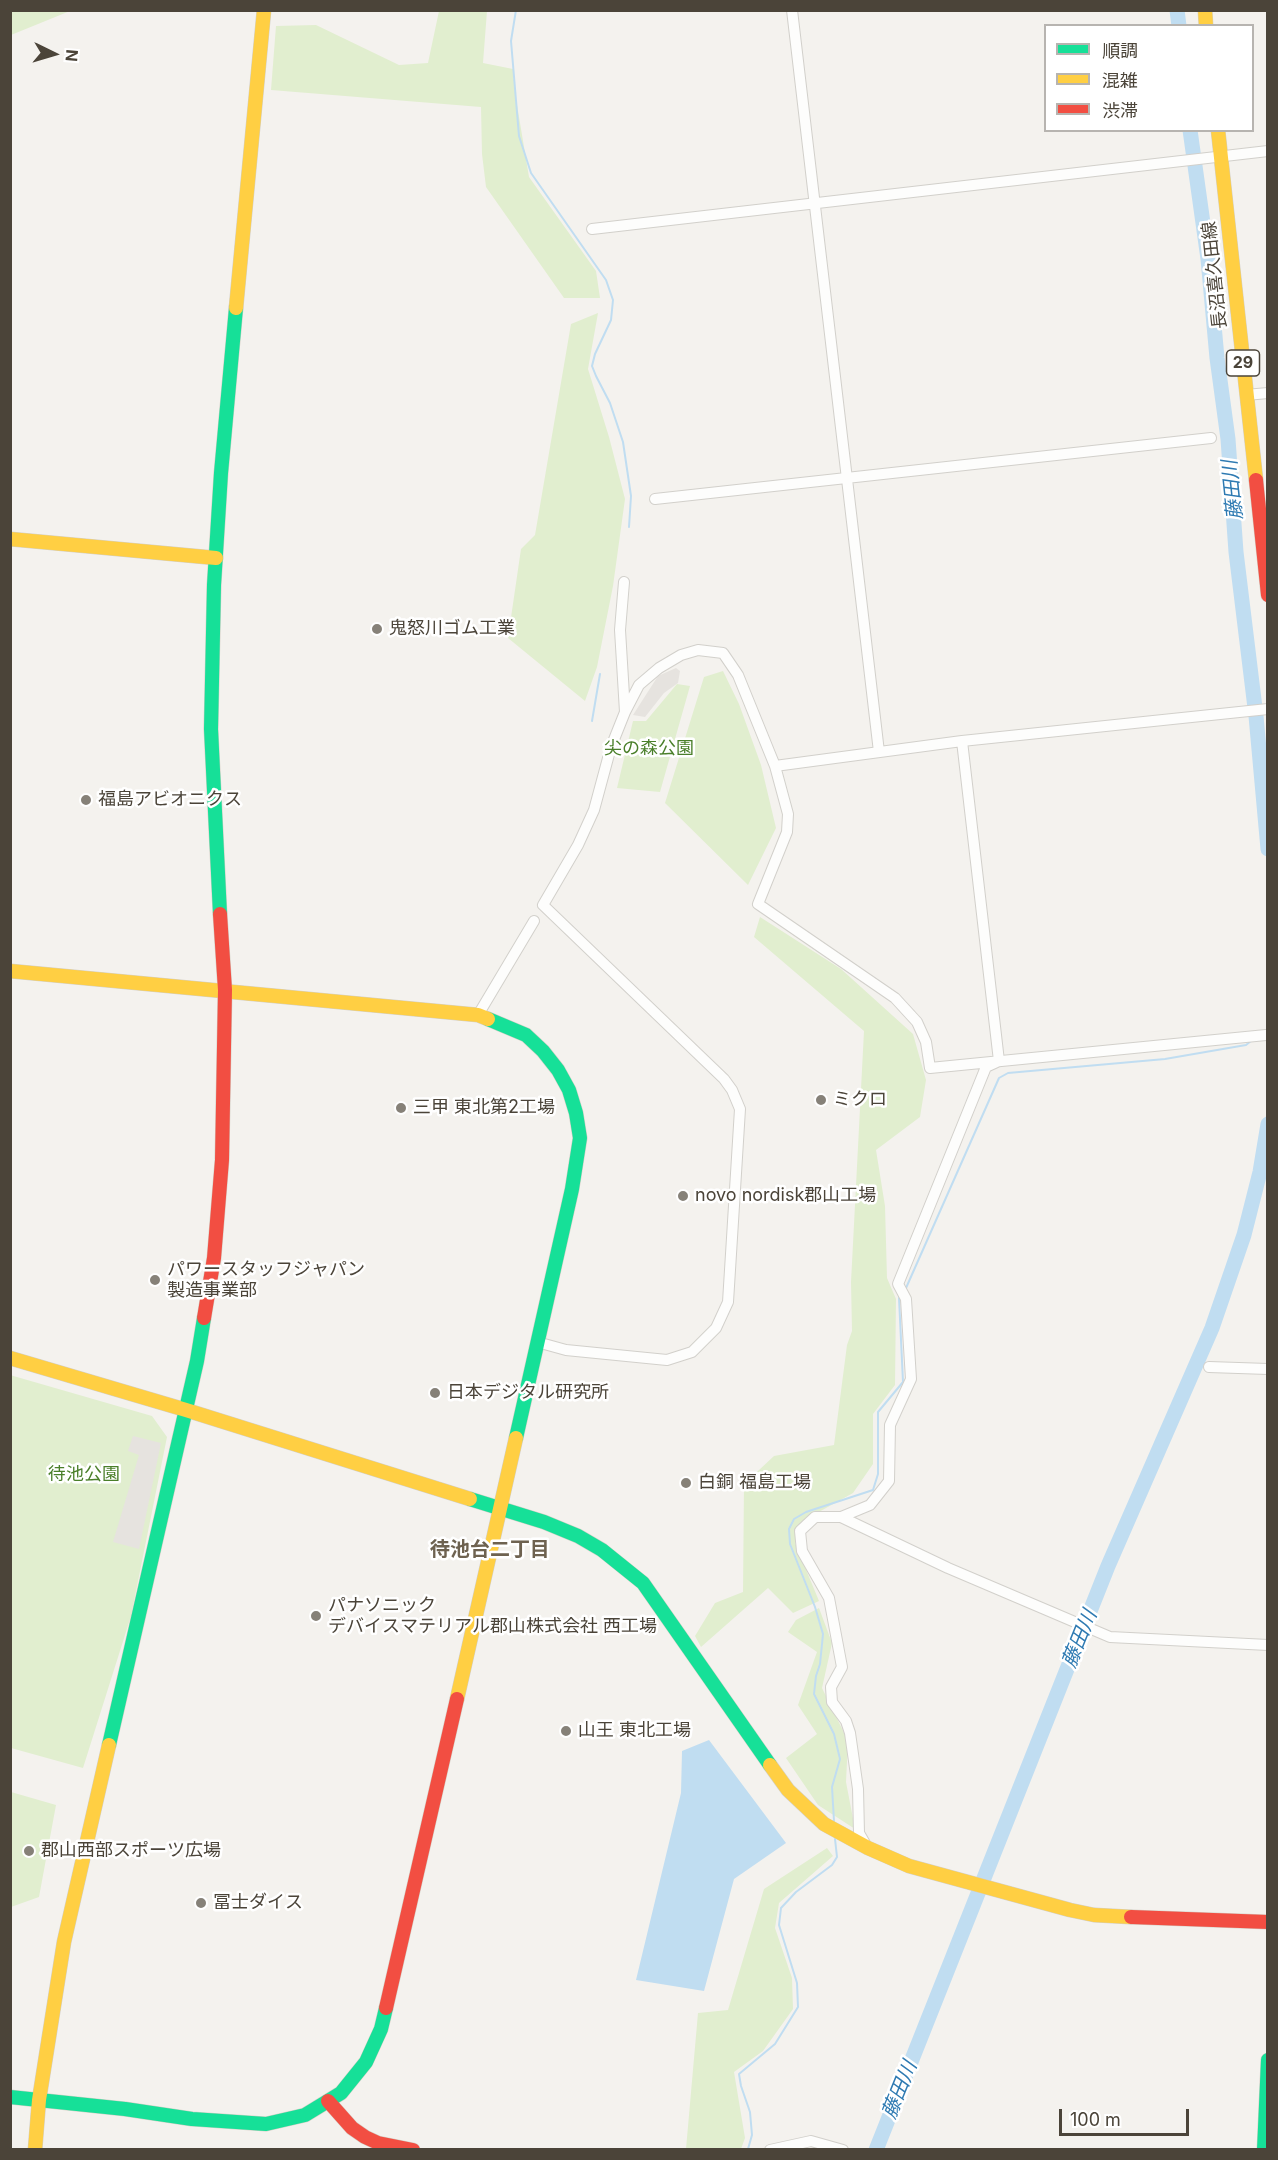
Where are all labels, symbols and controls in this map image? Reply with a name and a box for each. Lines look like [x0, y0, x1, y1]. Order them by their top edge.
north arrow [24, 24, 84, 84]
legend [1044, 24, 1254, 132]
text: 順調 [1102, 40, 1138, 61]
text: N [61, 49, 82, 63]
text: 混雑 [1102, 70, 1138, 91]
text: 渋滞 [1102, 100, 1138, 121]
street label: 長沼喜久田線 [1199, 220, 1231, 330]
road number: 29 [1226, 350, 1260, 376]
water label: 藤田川 [1218, 459, 1248, 521]
place label: 鬼怒川ゴム工業 [389, 618, 515, 640]
marker: 鬼怒川ゴム工業 [370, 622, 384, 636]
park label: 尖の森公園 [604, 738, 694, 760]
place label: 福島アビオニクス [98, 789, 242, 811]
marker: 福島アビオニクス [79, 793, 93, 807]
place label: ミクロ [833, 1089, 887, 1111]
marker: ミクロ [814, 1093, 828, 1107]
place label: 三甲 東北第2工場 [413, 1097, 555, 1119]
marker: 三甲 東北第2工場 [394, 1101, 408, 1115]
place label: novo nordisk郡山工場 [695, 1185, 876, 1207]
marker: novo nordisk郡山工場 [676, 1189, 690, 1203]
place label: パワースタッフジャパン 製造事業部 [167, 1259, 365, 1302]
marker: パワースタッフジャパン 製造事業部 [148, 1273, 162, 1287]
place label: 日本デジタル研究所 [447, 1382, 609, 1404]
marker: 日本デジタル研究所 [428, 1386, 442, 1400]
park label: 待池公園 [48, 1464, 120, 1486]
place label: 白銅 福島工場 [698, 1472, 811, 1494]
marker: 白銅 福島工場 [679, 1476, 693, 1490]
district label: 待池台二丁目 [430, 1538, 550, 1562]
place label: パナソニック デバイスマテリアル郡山株式会社 西工場 [328, 1595, 657, 1638]
water label: 藤田川 [1058, 1607, 1102, 1671]
marker: パナソニック デバイスマテリアル郡山株式会社 西工場 [309, 1609, 323, 1623]
place label: 山王 東北工場 [578, 1720, 691, 1742]
marker: 山王 東北工場 [559, 1724, 573, 1738]
place label: 郡山西部スポーツ広場 [41, 1840, 221, 1862]
marker: 郡山西部スポーツ広場 [22, 1844, 36, 1858]
place label: 冨士ダイス [213, 1892, 303, 1914]
marker: 冨士ダイス [194, 1896, 208, 1910]
water label: 藤田川 [878, 2058, 922, 2122]
scale bar [1062, 2097, 1192, 2135]
text: 100 m [1070, 2109, 1121, 2130]

